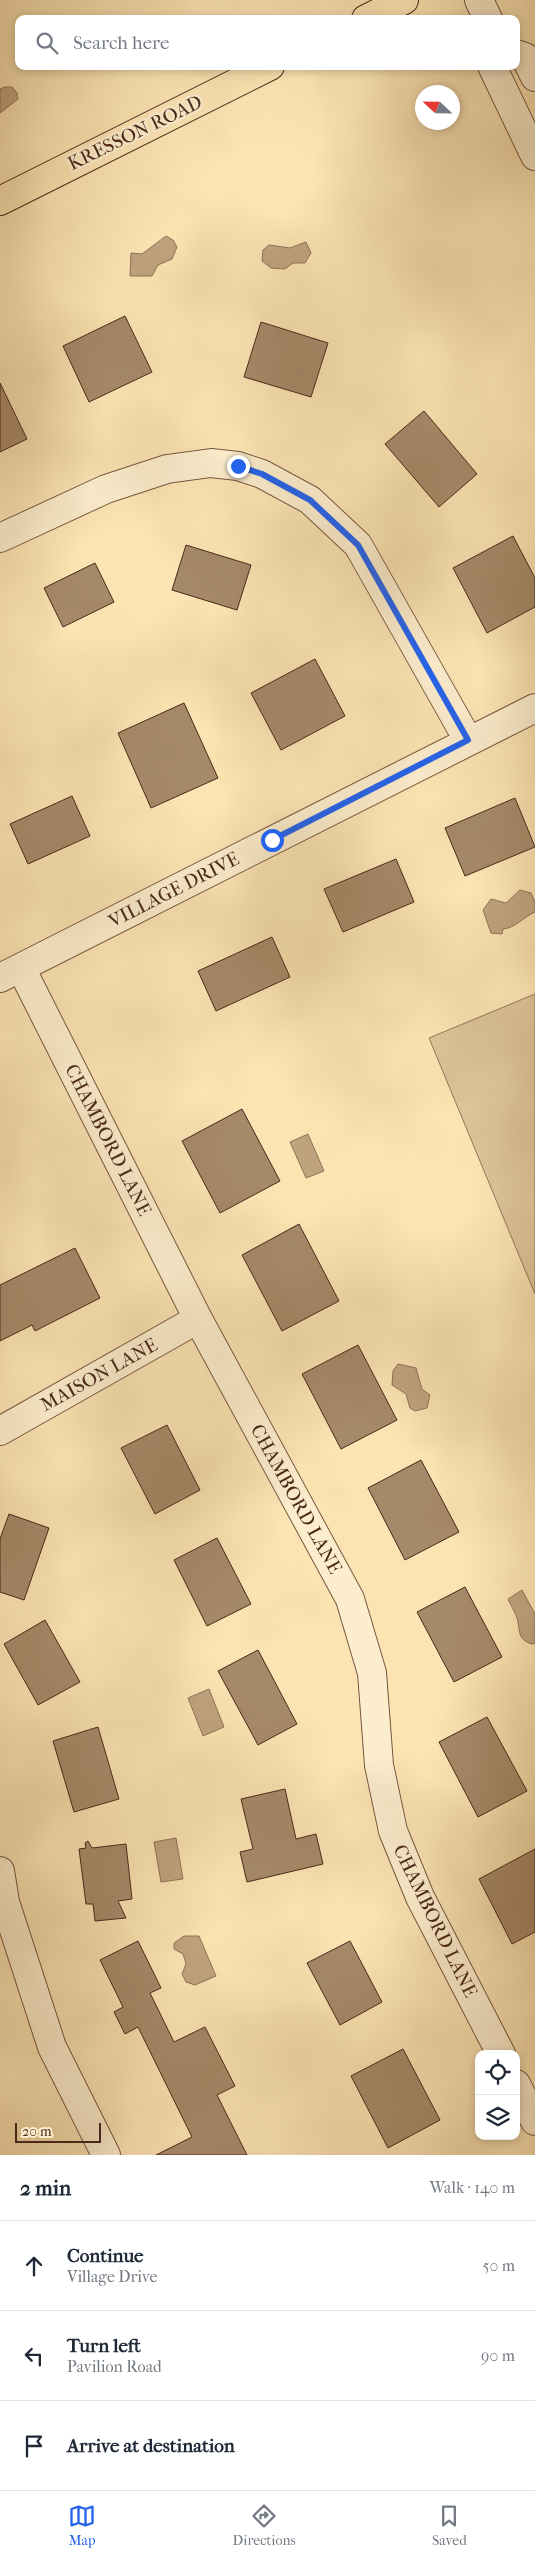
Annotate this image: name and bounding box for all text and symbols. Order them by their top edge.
search box [15,15,520,70]
icon: search [33,29,61,57]
text: Search here [73,32,169,54]
north arrow [415,85,460,130]
street label: KRESSON ROAD [64,91,206,175]
route end [227,455,250,478]
route start [261,829,284,852]
street label: VILLAGE DRIVE [104,847,243,933]
street label: CHAMBORD LANE [60,1061,156,1220]
street label: MAISON LANE [37,1334,162,1416]
street label: CHAMBORD LANE [246,1421,346,1578]
street label: CHAMBORD LANE [388,1841,482,2001]
map controls [475,2050,520,2140]
button: locate [475,2050,520,2095]
button: layers [475,2095,520,2140]
scale bar [15,2120,101,2143]
text: 20 m [22,2123,52,2140]
text: 2 min [20,2176,71,2200]
text: Walk · 140 m [430,2178,515,2197]
text: Continue [67,2245,143,2267]
icon: ahead [20,2252,48,2280]
text: 50 m [483,2256,515,2275]
text: Village Drive [67,2267,157,2286]
text: Turn left [67,2335,141,2357]
icon: left [20,2342,48,2370]
text: 90 m [481,2346,515,2365]
text: Pavilion Road [67,2357,162,2376]
icon: arrive [20,2432,48,2460]
text: Arrive at destination [67,2435,235,2457]
tab: Map [68,2502,96,2549]
tab: Directions [233,2502,296,2549]
tab: Saved [432,2502,467,2549]

